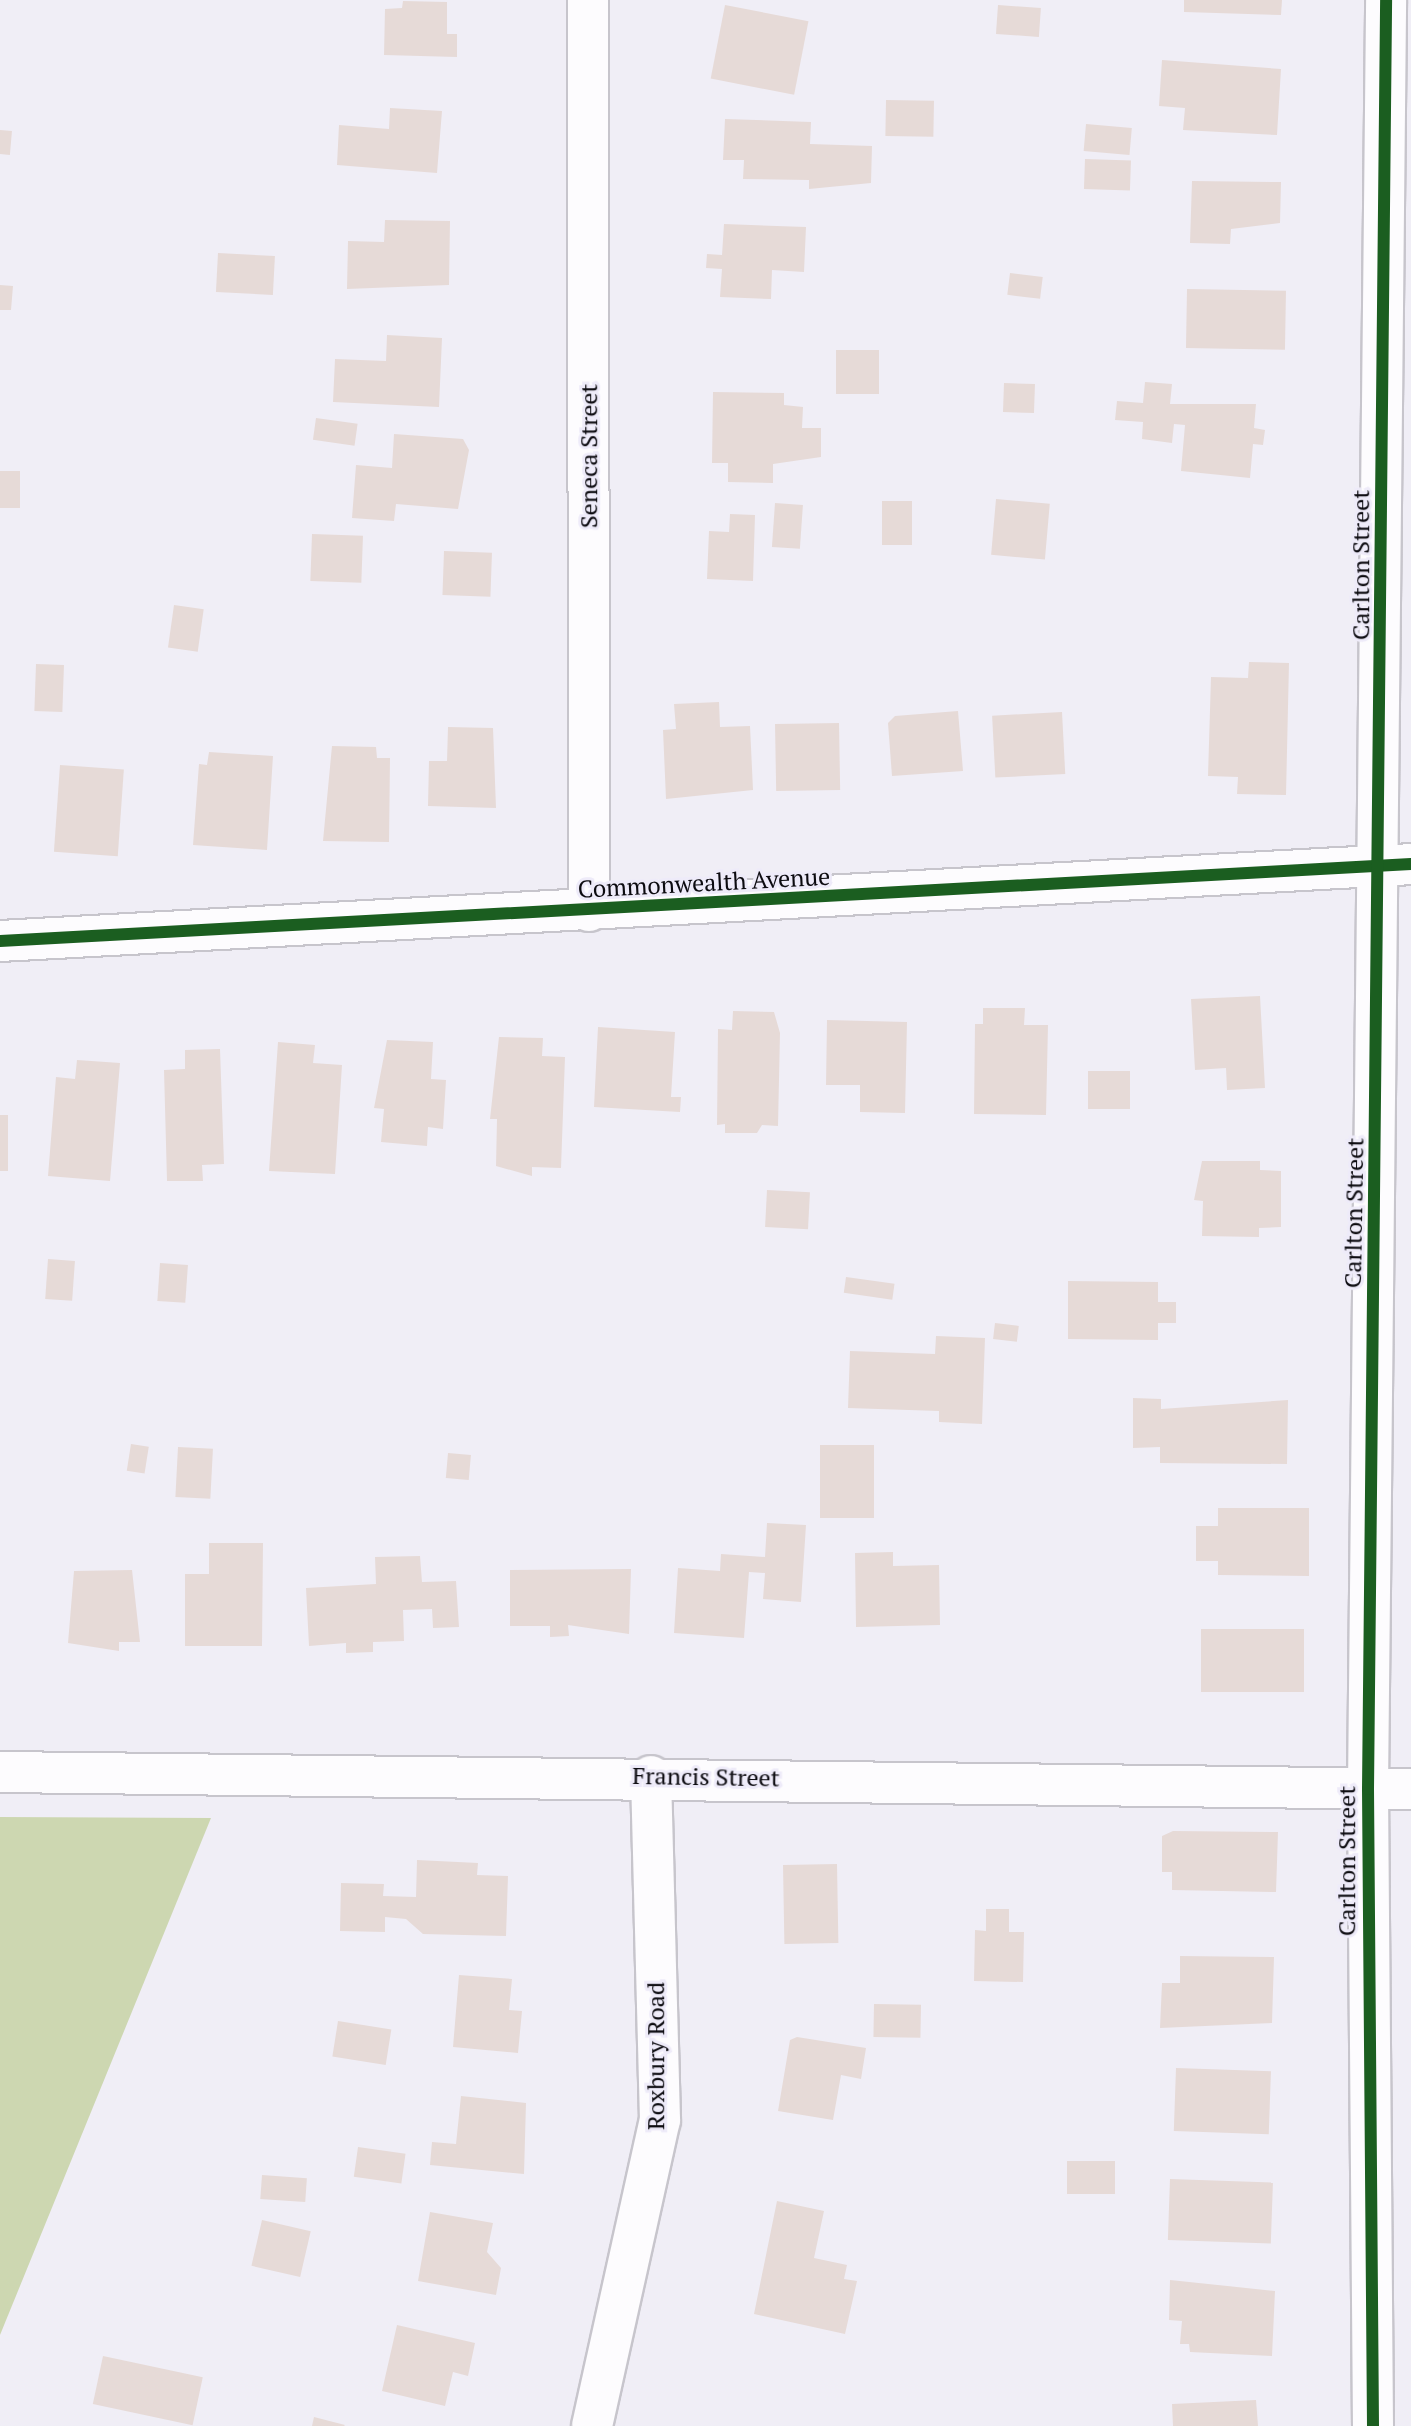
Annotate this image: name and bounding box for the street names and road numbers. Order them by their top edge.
street label: Seneca Street [575,384,603,528]
street label: Carlton Street [1347,490,1375,640]
street label: Commonwealth Avenue [577,862,831,904]
street label: Carlton Street [1338,1138,1370,1288]
street label: Francis Street [632,1761,780,1793]
street label: Carlton Street [1333,1786,1361,1936]
street label: Roxbury Road [642,1982,670,2130]

